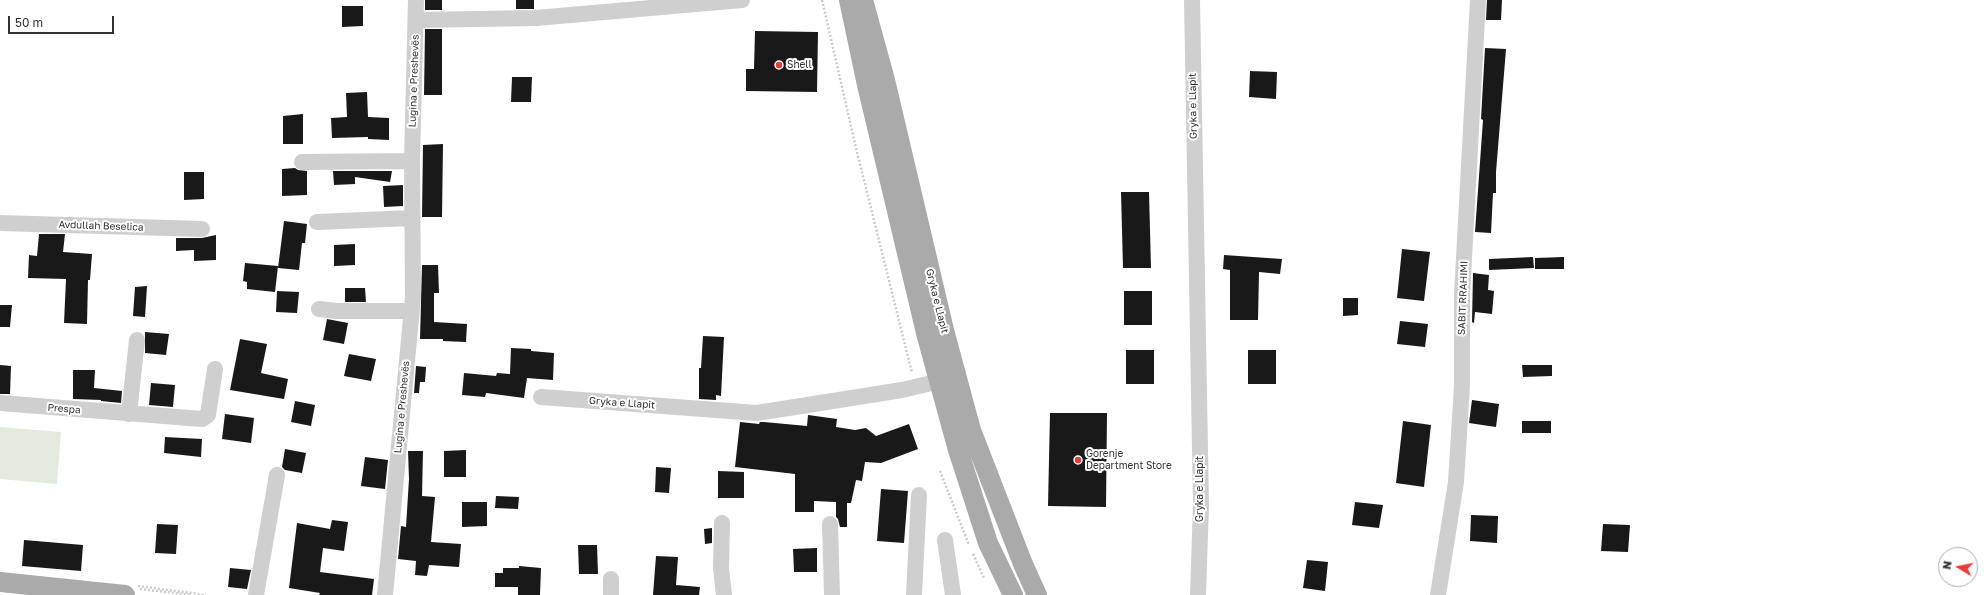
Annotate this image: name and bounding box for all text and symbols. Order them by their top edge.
scale bar [10,8,116,34]
text: 50 m [15,15,43,30]
street label: Lugina e Preshevës [406,34,422,128]
place label: Shell [787,59,812,71]
marker: Shell [774,60,784,70]
street label: Gryka e Llapit [1186,73,1200,139]
street label: Avdullah Beselica [58,219,144,233]
street label: SABIT RRAHIMI [1456,261,1470,335]
street label: Gryka e Llapit [923,267,951,335]
street label: Lugina e Preshevës [392,360,412,454]
street label: Gryka e Llapit [589,395,655,411]
street label: Prespa [47,402,81,416]
place label: Gorenje Department Store [1086,448,1172,472]
marker: Gorenje Department Store [1073,455,1083,465]
street label: Gryka e Llapit [1194,456,1206,522]
north arrow [1938,547,1978,587]
text: N [1940,560,1954,570]

